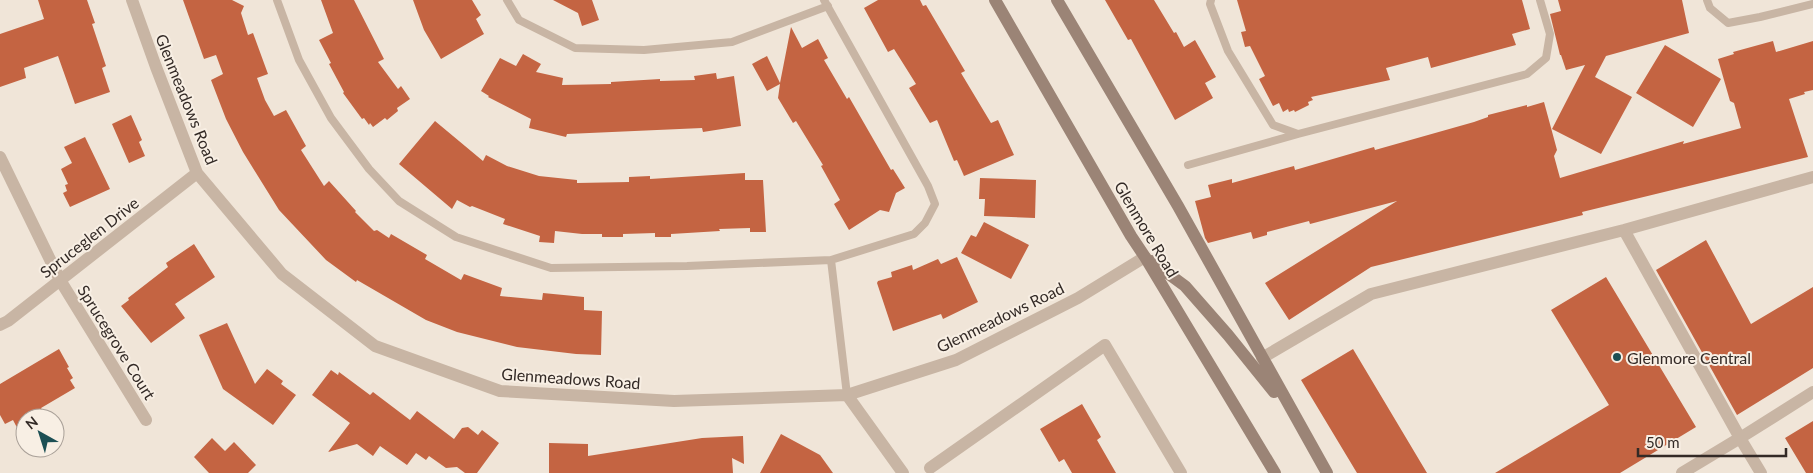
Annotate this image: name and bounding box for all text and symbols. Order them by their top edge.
street label: Glenmeadows Road [152,31,222,167]
street label: Glenmore Road [1111,178,1183,280]
street label: Spruceglen Drive [36,193,142,281]
street label: Glenmeadows Road [933,278,1067,356]
street label: Sprucegrove Court [74,281,160,403]
place label: Glenmore Central [1627,348,1751,367]
marker: Glenmore Central [1611,351,1623,363]
street label: Glenmeadows Road [501,364,641,392]
north arrow [15,408,65,458]
text: N [22,413,41,433]
scale bar [1638,426,1786,458]
text: 50 m [1646,433,1680,451]

